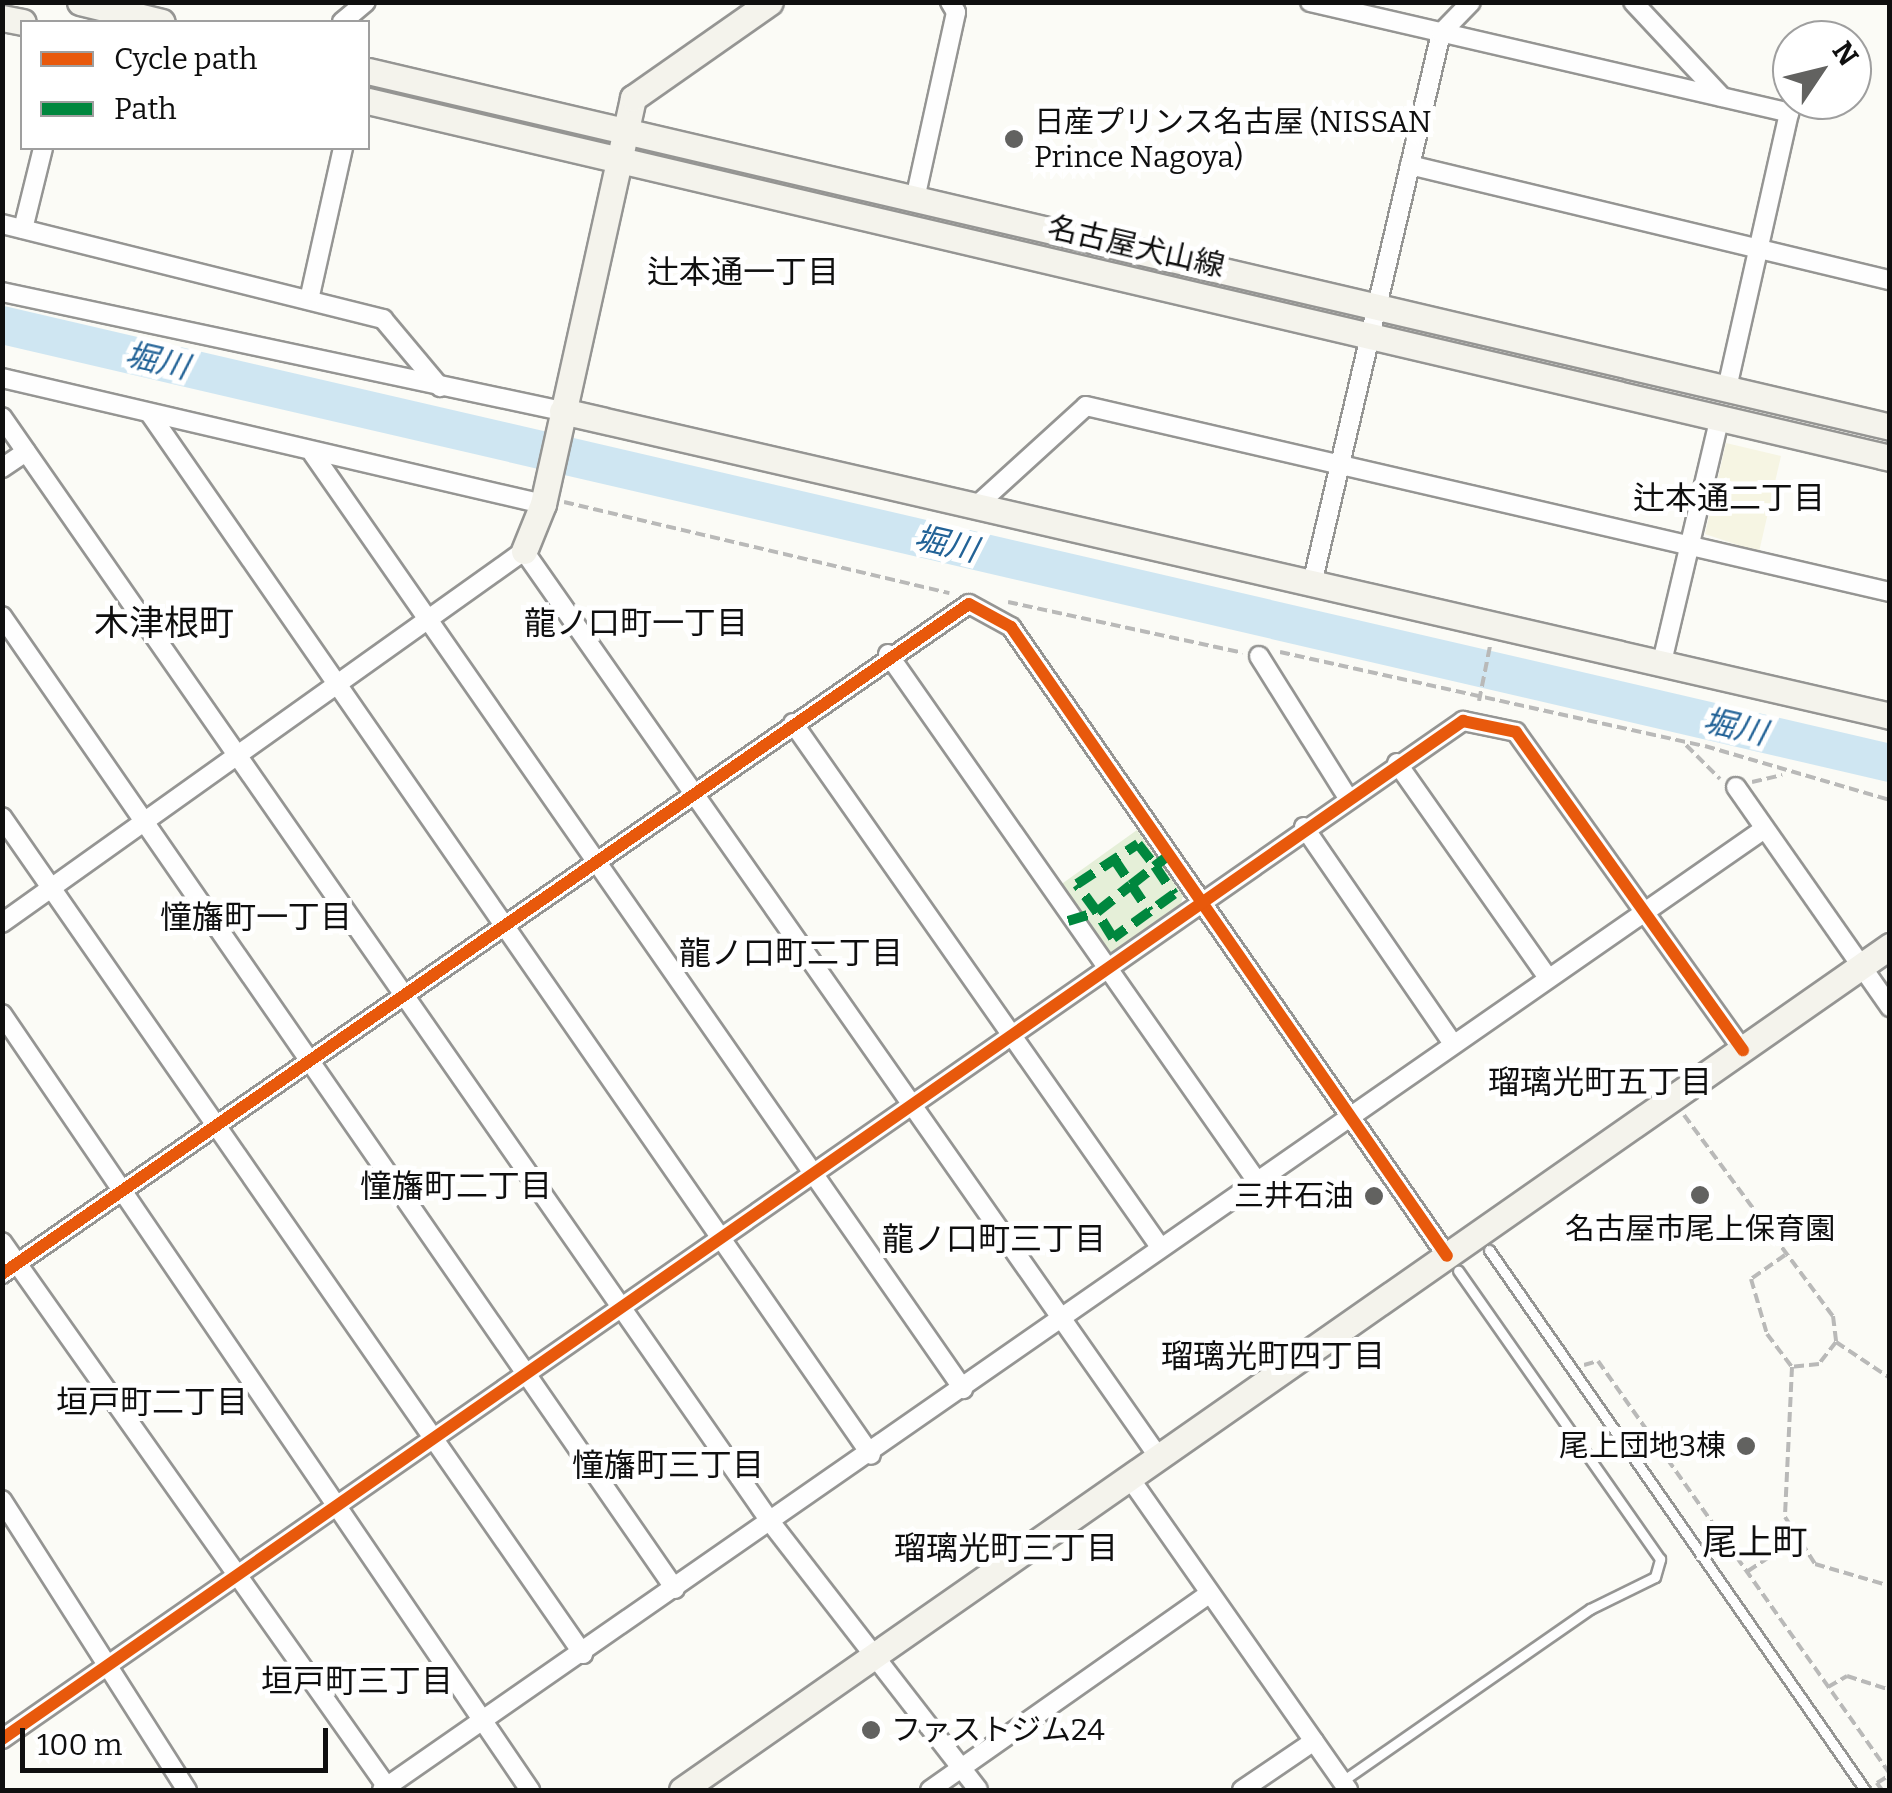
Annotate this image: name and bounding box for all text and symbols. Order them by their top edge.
legend [20,20,370,150]
north arrow [1772,20,1872,120]
text: N [1826,35,1865,72]
text: Cycle path [114,41,257,77]
text: Path [114,91,177,127]
place label: 日産プリンス名古屋 (NISSAN Prince Nagoya) [1034,104,1432,174]
marker: 日産プリンス名古屋 (NISSAN Prince Nagoya) [1003,128,1025,150]
street label: 名古屋犬山線 [1044,209,1228,285]
district label: 辻本通一丁目 [647,253,839,291]
water label: 堀川 [122,335,192,387]
district label: 辻本通二丁目 [1633,479,1825,517]
water label: 堀川 [911,518,981,570]
district label: 木津根町 [94,602,234,644]
district label: 龍ノ口町一丁目 [524,604,748,642]
water label: 堀川 [1700,701,1770,753]
district label: 憧旛町一丁目 [160,898,352,936]
district label: 龍ノ口町二丁目 [679,934,903,972]
district label: 瑠璃光町五丁目 [1488,1063,1712,1101]
district label: 憧旛町二丁目 [360,1167,552,1205]
place label: 三井石油 [1234,1178,1354,1214]
marker: 名古屋市尾上保育園 [1689,1184,1711,1206]
marker: 三井石油 [1363,1185,1385,1207]
place label: 名古屋市尾上保育園 [1565,1211,1835,1247]
district label: 龍ノ口町三丁目 [882,1220,1106,1258]
district label: 瑠璃光町四丁目 [1161,1337,1385,1375]
district label: 垣戸町二丁目 [56,1383,248,1421]
place label: 尾上団地3棟 [1559,1428,1726,1464]
marker: 尾上団地3棟 [1735,1435,1757,1457]
district label: 憧旛町三丁目 [572,1446,764,1484]
district label: 尾上町 [1703,1521,1807,1563]
district label: 瑠璃光町三丁目 [894,1529,1118,1567]
district label: 垣戸町三丁目 [261,1662,453,1700]
scale bar [25,1708,332,1770]
place label: ファストジム24 [891,1712,1105,1748]
marker: ファストジム24 [860,1719,882,1741]
text: 100 m [37,1727,122,1763]

